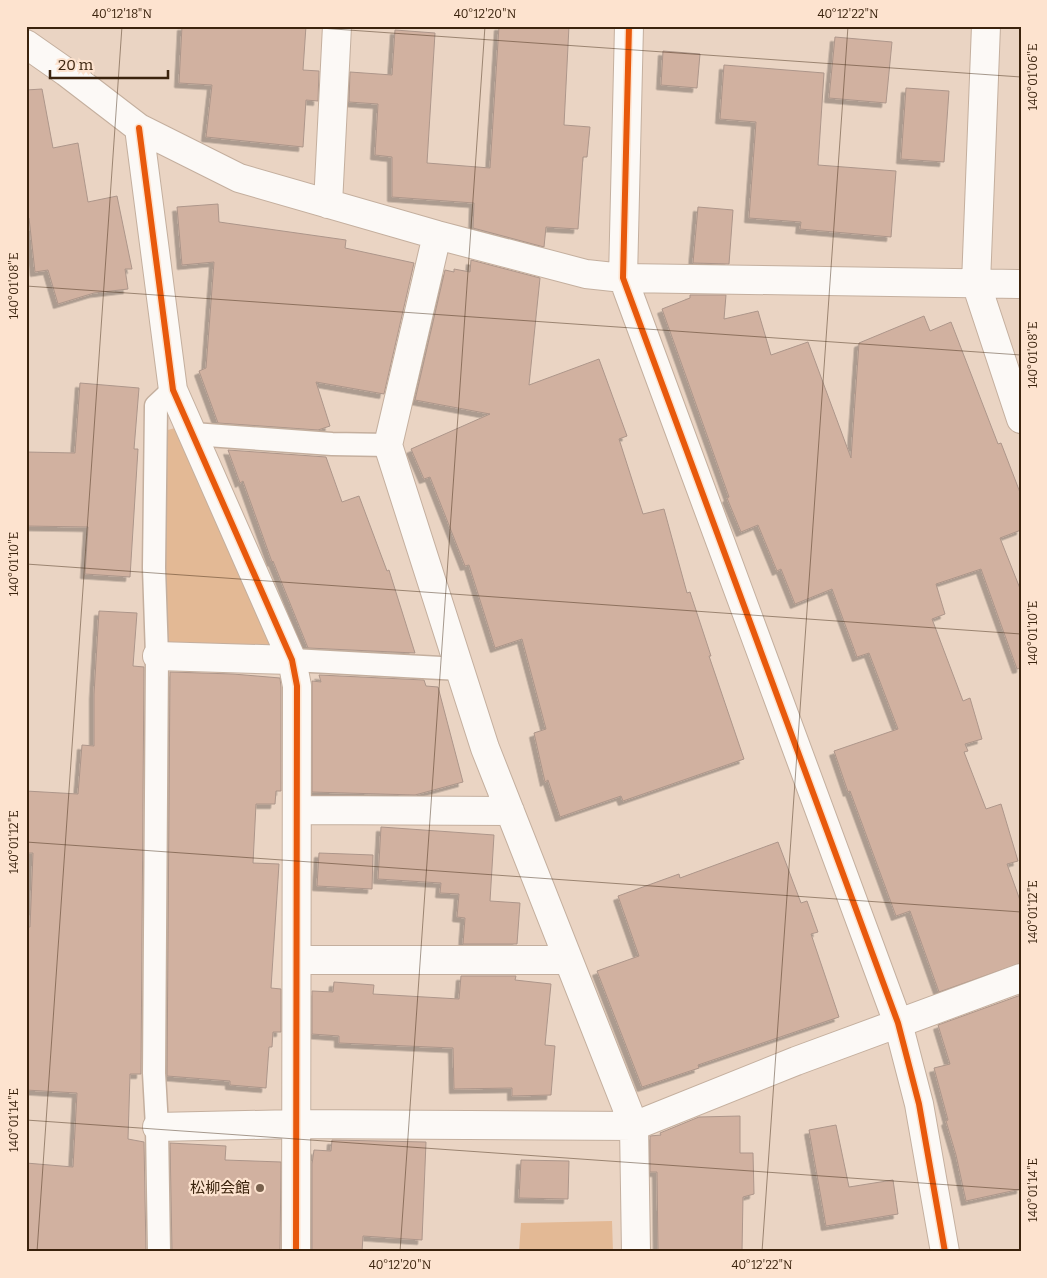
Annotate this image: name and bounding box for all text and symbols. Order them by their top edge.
text: 40°12'18"N [92,7,152,21]
text: 40°12'20"N [454,7,517,21]
text: 40°12'22"N [817,7,879,21]
text: 140°01'06"E [1026,44,1040,110]
scale bar [50,48,168,80]
text: 20 m [58,56,94,74]
text: 140°01'08"E [7,253,21,319]
text: 140°01'08"E [1026,322,1040,388]
text: 140°01'10"E [7,532,21,596]
text: 140°01'10"E [1026,601,1040,665]
text: 140°01'12"E [7,810,21,874]
text: 140°01'12"E [1026,880,1040,944]
text: 140°01'14"E [7,1088,21,1152]
text: 140°01'14"E [1026,1158,1040,1222]
place label: 松柳会館 [190,1179,250,1197]
marker: 松柳会館 [254,1182,266,1194]
text: 40°12'20"N [369,1258,432,1272]
text: 40°12'22"N [731,1258,793,1272]

